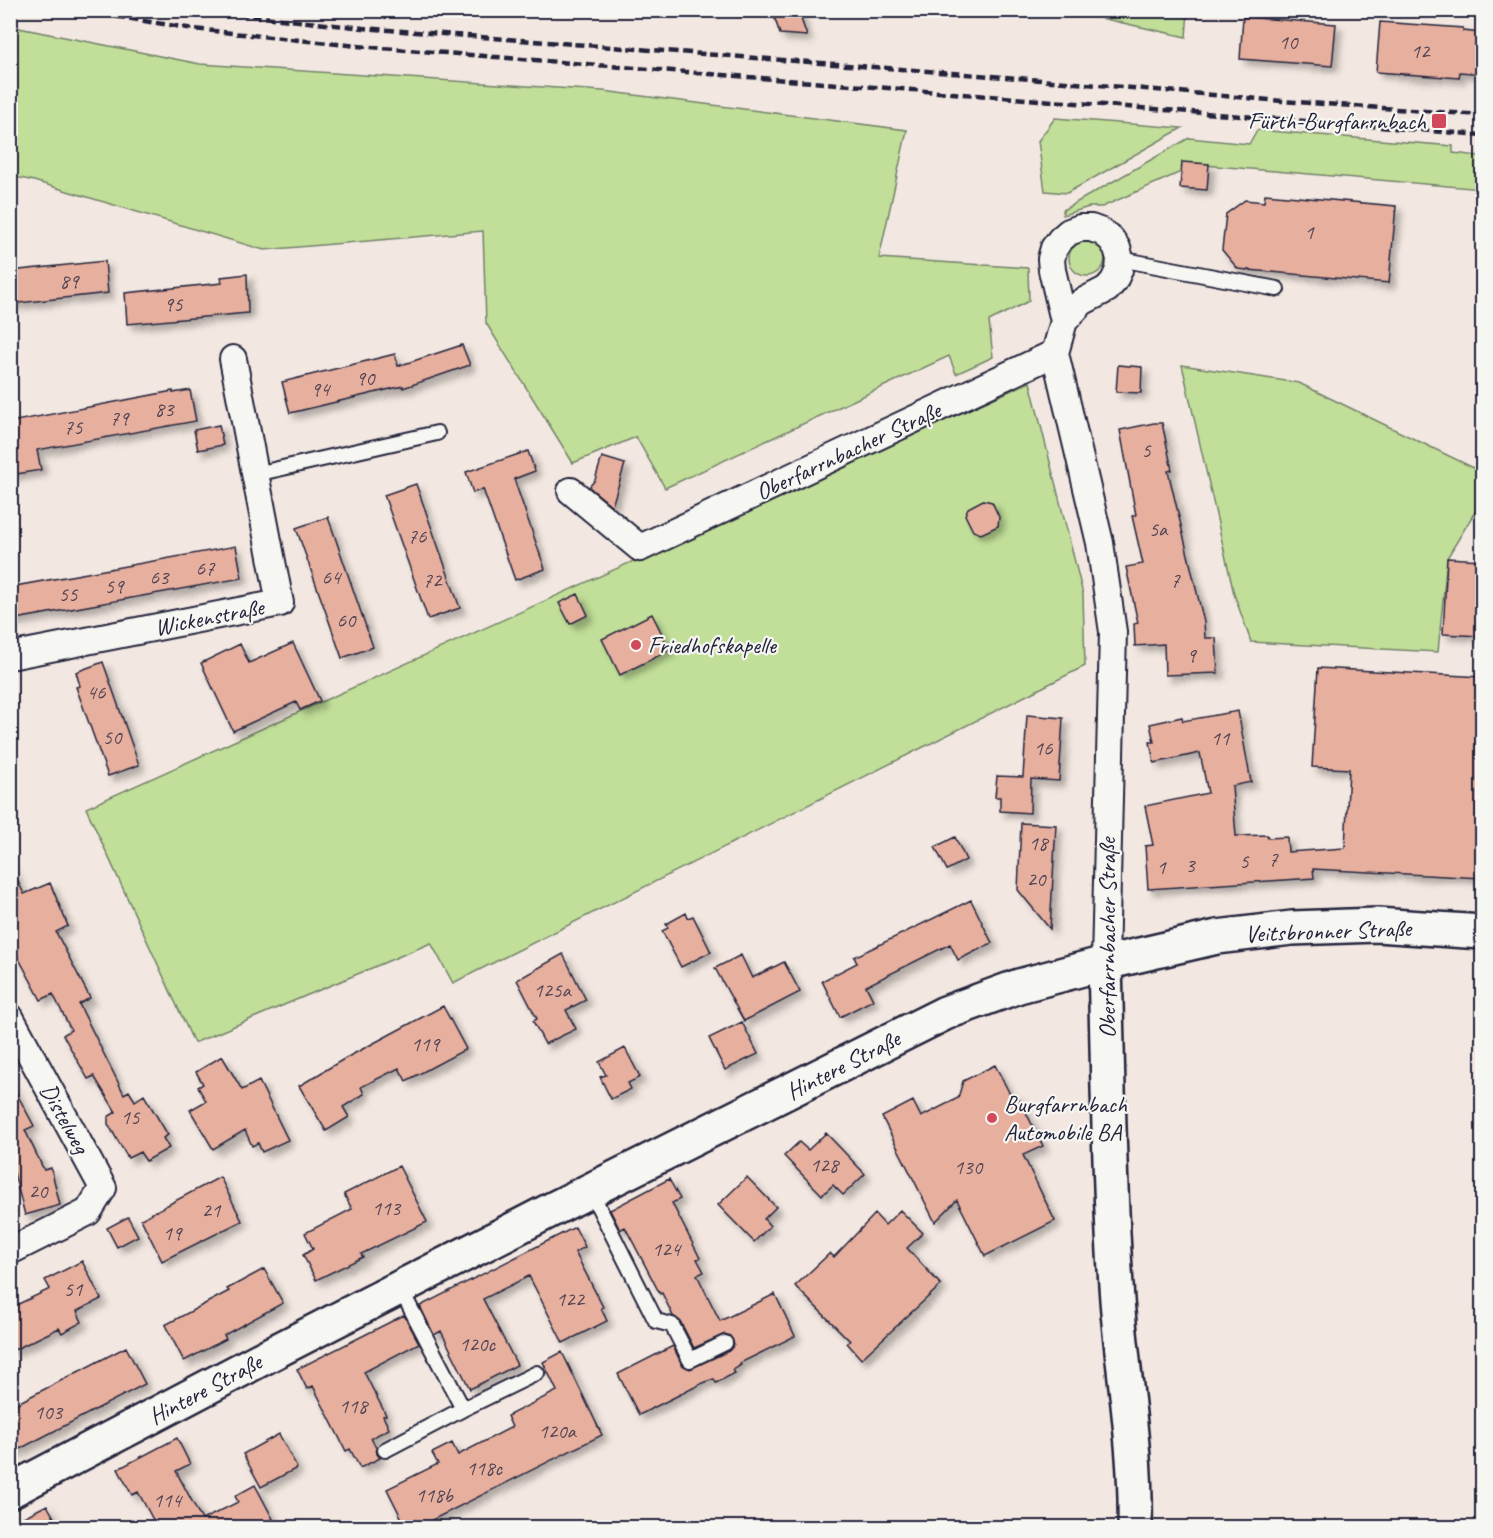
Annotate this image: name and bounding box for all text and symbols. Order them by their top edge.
house number: 10 [1279,29,1299,55]
house number: 12 [1411,38,1431,64]
place label: Fürth-Burgfarrnbach [1248,106,1427,136]
marker: Fürth-Burgfarrnbach [1430,112,1448,130]
house number: 1 [1304,219,1315,245]
house number: 89 [60,268,80,294]
house number: 95 [164,291,184,317]
house number: 90 [356,365,376,391]
house number: 94 [311,376,332,402]
street label: Oberfarrnbacher Straße [751,394,947,507]
house number: 83 [155,396,175,422]
house number: 79 [110,405,130,431]
house number: 75 [64,414,84,440]
house number: 5 [1141,437,1152,463]
house number: 5a [1149,516,1169,542]
house number: 76 [408,523,427,549]
house number: 67 [196,555,216,581]
house number: 63 [150,564,170,590]
house number: 64 [322,564,343,590]
house number: 72 [423,567,443,593]
house number: 7 [1170,567,1181,593]
house number: 59 [105,573,125,599]
house number: 55 [59,581,79,607]
street label: Wickenstraße [152,591,268,642]
house number: 60 [337,607,357,633]
place label: Friedhofskapelle [648,630,778,660]
marker: Friedhofskapelle [629,638,643,652]
house number: 9 [1186,642,1197,668]
house number: 46 [87,679,106,705]
house number: 50 [103,724,123,750]
house number: 11 [1211,725,1231,751]
house number: 16 [1034,735,1053,761]
house number: 18 [1029,830,1050,856]
street label: Oberfarrnbacher Straße [1092,836,1122,1038]
house number: 7 [1268,846,1279,872]
house number: 5 [1239,848,1250,874]
house number: 3 [1185,852,1196,878]
house number: 1 [1156,854,1167,880]
house number: 20 [1027,866,1047,892]
street label: Veitsbronner Straße [1244,913,1414,949]
house number: 125a [533,977,573,1003]
street label: Hintere Straße [781,1023,907,1106]
house number: 119 [411,1031,441,1057]
street label: Distelweg [34,1078,98,1160]
place label: Burgfarrnbach Automobile BA [1004,1089,1128,1147]
house number: 15 [121,1104,141,1130]
marker: Burgfarrnbach Automobile BA [985,1111,999,1125]
house number: 128 [810,1152,841,1178]
house number: 130 [954,1154,984,1180]
house number: 20 [29,1178,49,1204]
house number: 113 [372,1195,402,1221]
house number: 21 [202,1197,222,1223]
house number: 19 [163,1220,183,1246]
house number: 124 [652,1236,683,1262]
house number: 51 [64,1276,84,1302]
house number: 122 [556,1286,586,1312]
house number: 120c [459,1331,496,1357]
street label: Hintere Straße [143,1346,269,1431]
house number: 118 [339,1393,370,1419]
house number: 103 [34,1399,64,1425]
house number: 120a [538,1418,578,1444]
house number: 118c [466,1455,503,1481]
house number: 118b [415,1482,455,1508]
house number: 114 [153,1487,184,1513]

